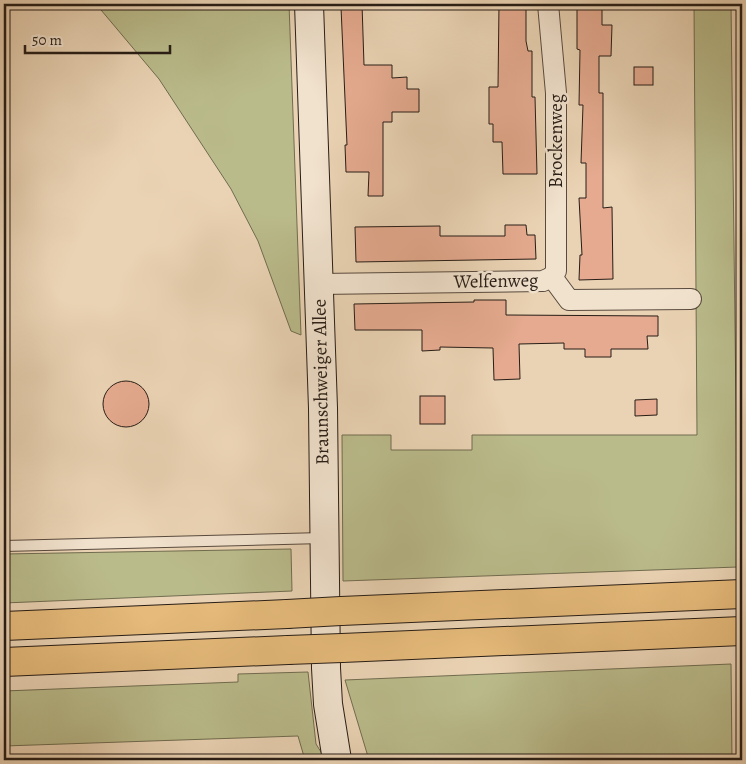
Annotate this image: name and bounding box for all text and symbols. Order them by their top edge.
scale bar [25,22,170,54]
text: 50 m [32,30,62,50]
street label: Brockenweg [543,93,569,188]
street label: Welfenweg [452,267,539,295]
street label: Braunschweiger Allee [307,299,335,465]

